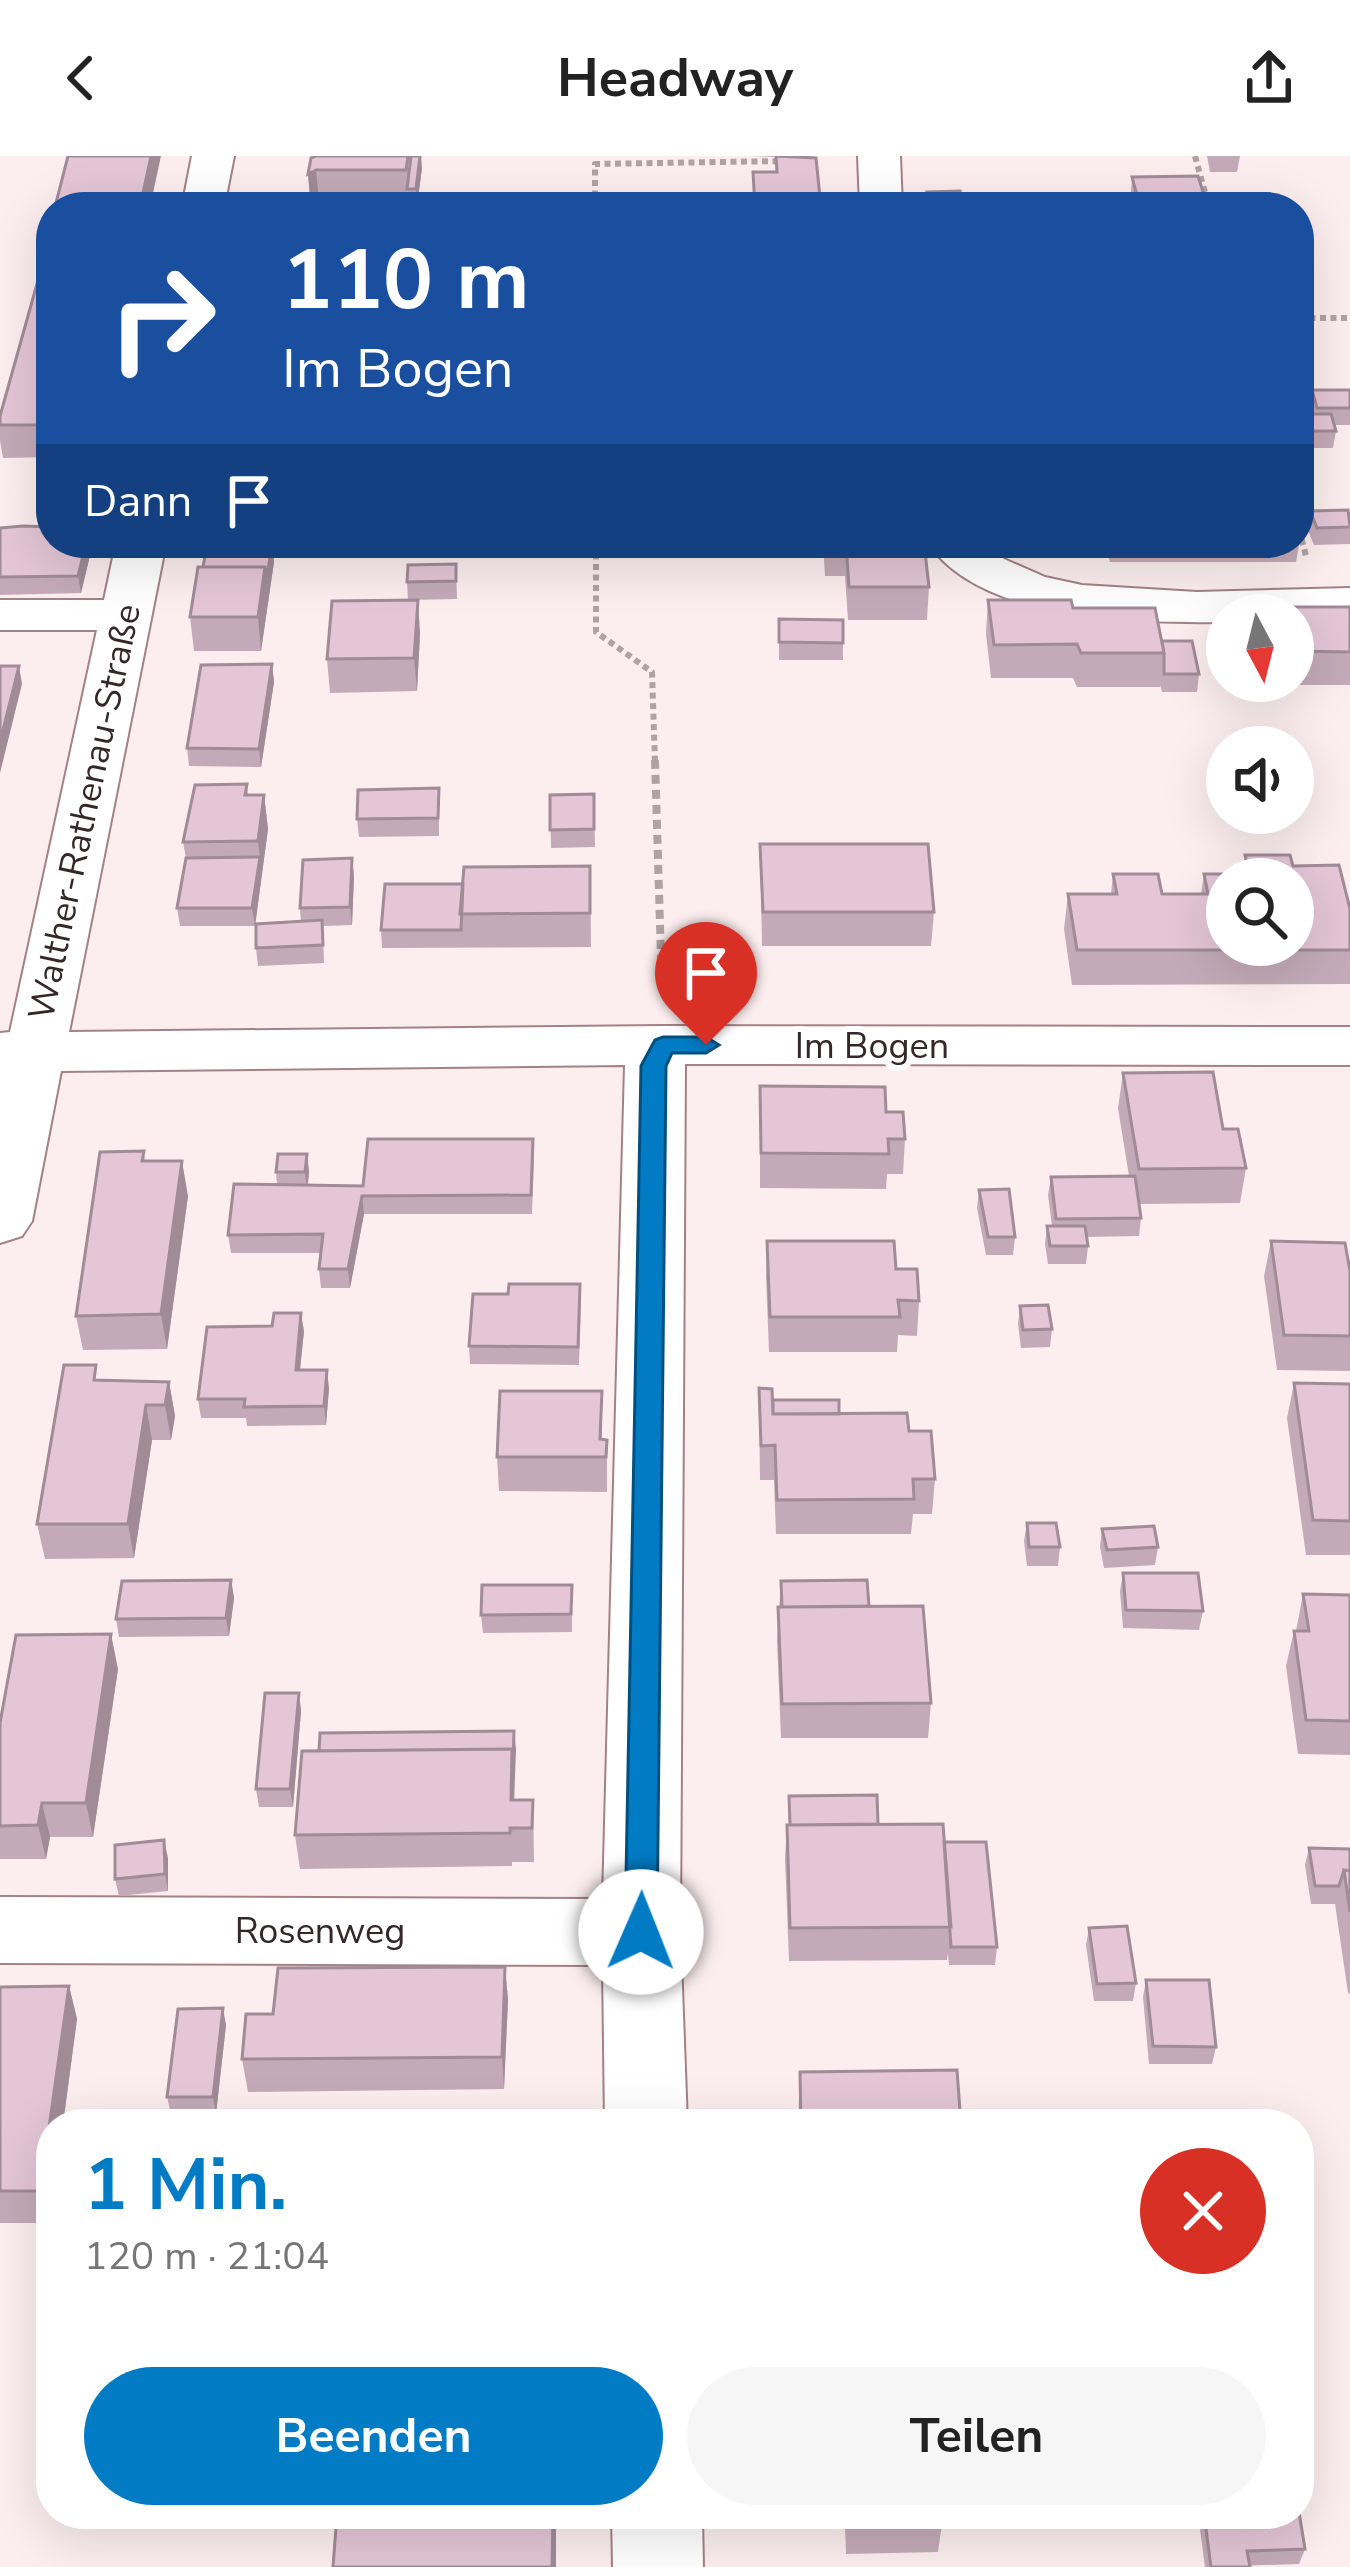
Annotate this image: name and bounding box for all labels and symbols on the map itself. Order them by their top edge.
north arrow [1206,594,1314,702]
street label: Walther-Rathenau-Straße [17,600,153,1024]
pin [655,922,757,1045]
street label: Im Bogen [795,1022,949,1071]
position arrow [578,1869,704,1995]
street label: Rosenweg [235,1907,405,1956]

